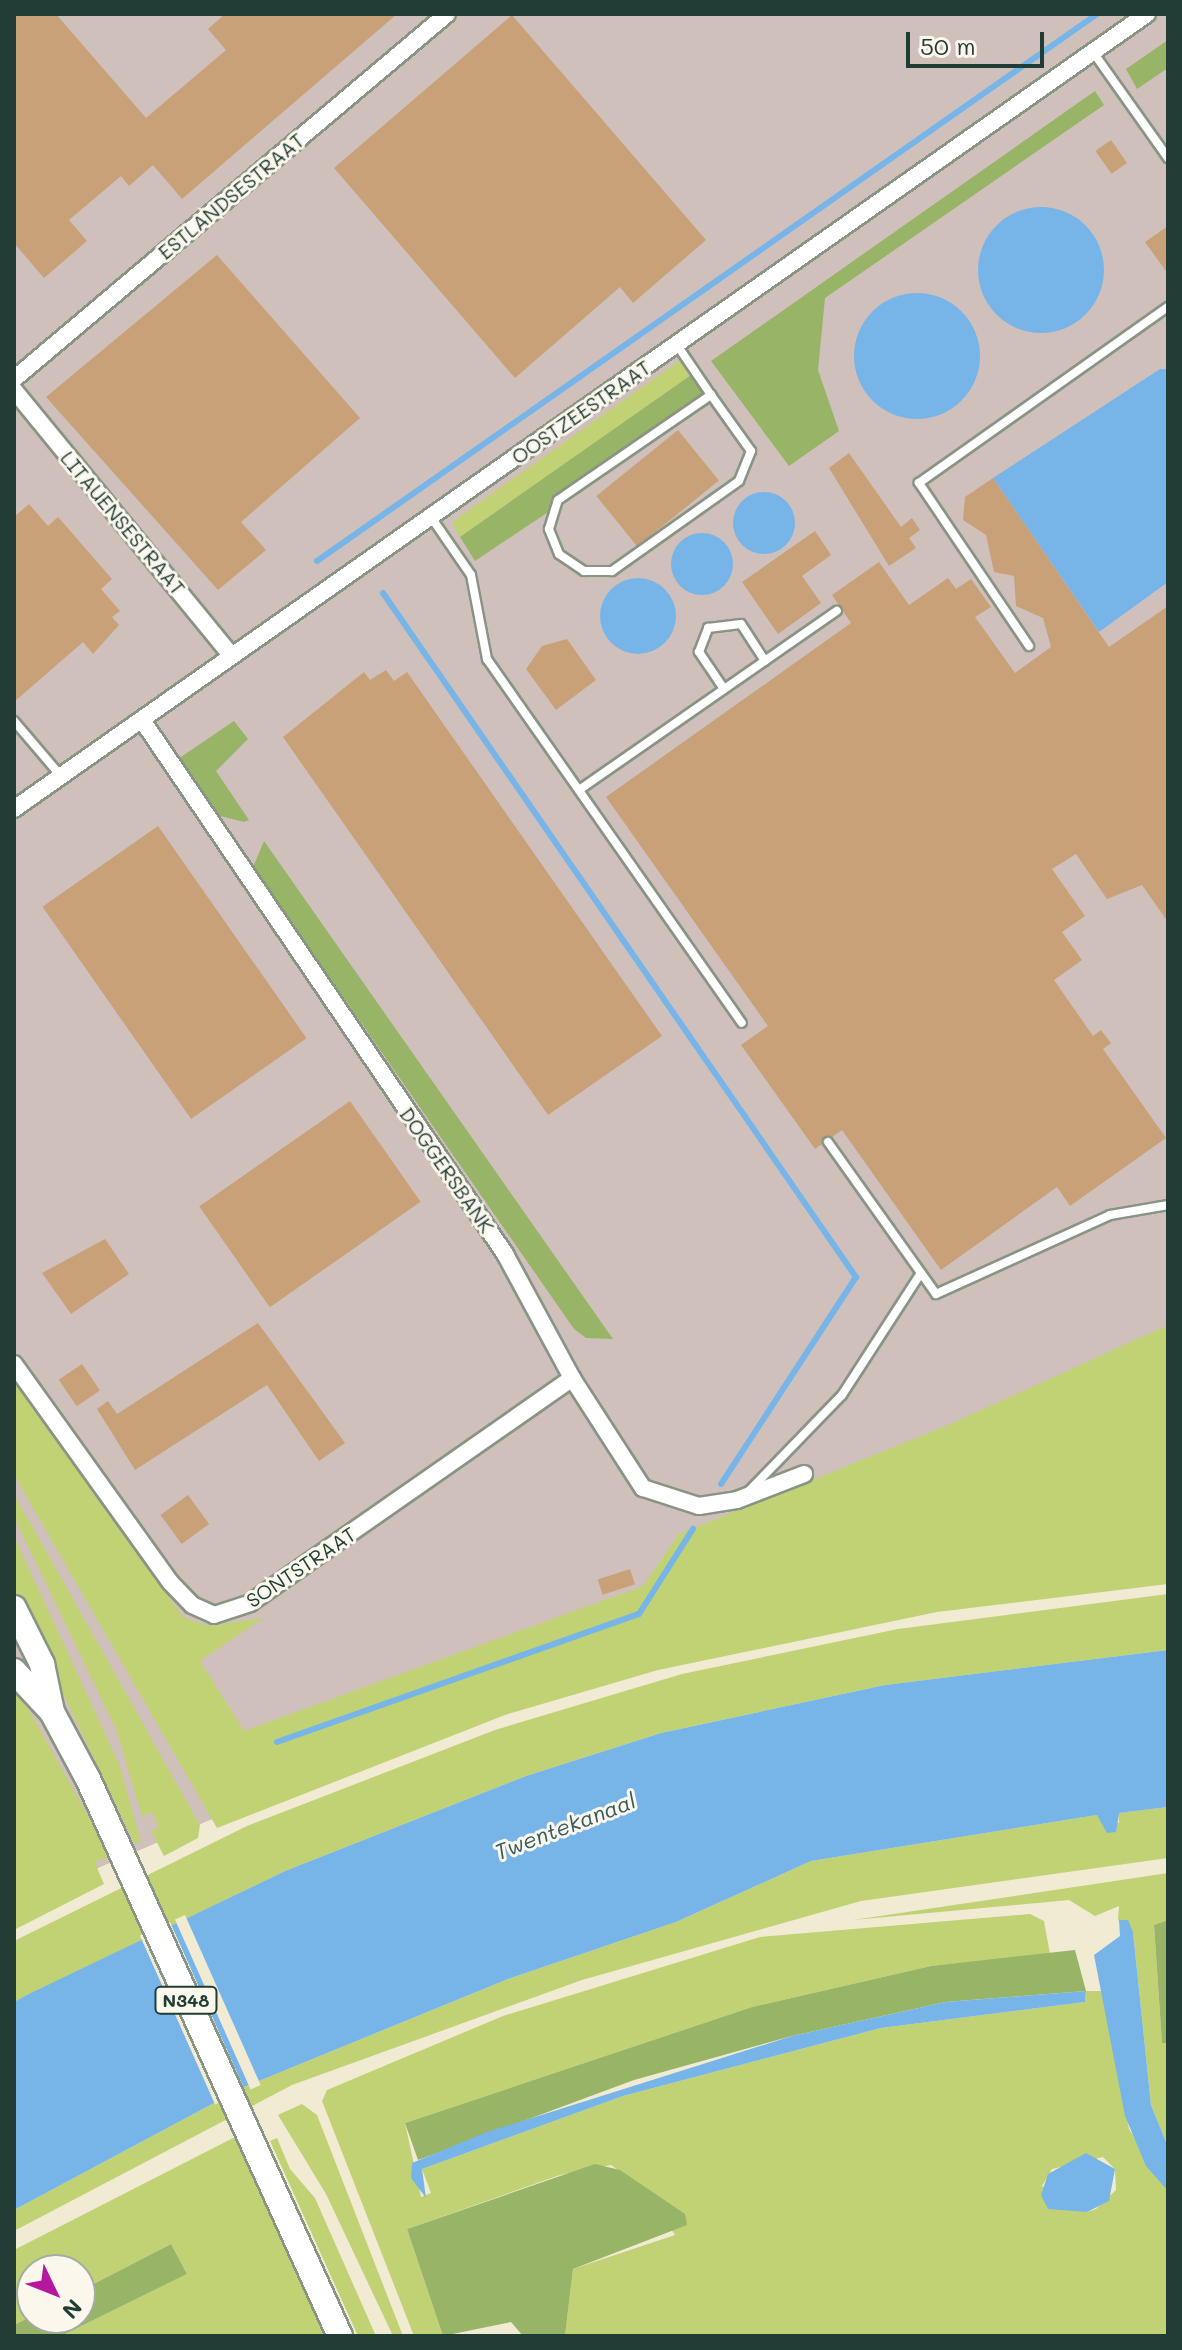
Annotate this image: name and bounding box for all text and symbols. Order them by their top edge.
scale bar [910,16,1048,66]
text: 50 m [920,30,976,61]
street label: ESTLANDSESTRAAT [153,128,309,264]
street label: OOSTZEESTRAAT [507,355,655,469]
street label: LITAUENSESTRAAT [56,446,190,600]
street label: DOGGERSBANK [395,1103,499,1237]
street label: SONTSTRAAT [242,1522,360,1612]
water label: Twentekanaal [491,1787,639,1865]
road number: N348 [154,1986,218,2014]
north arrow [16,2254,96,2334]
text: N [56,2293,89,2325]

